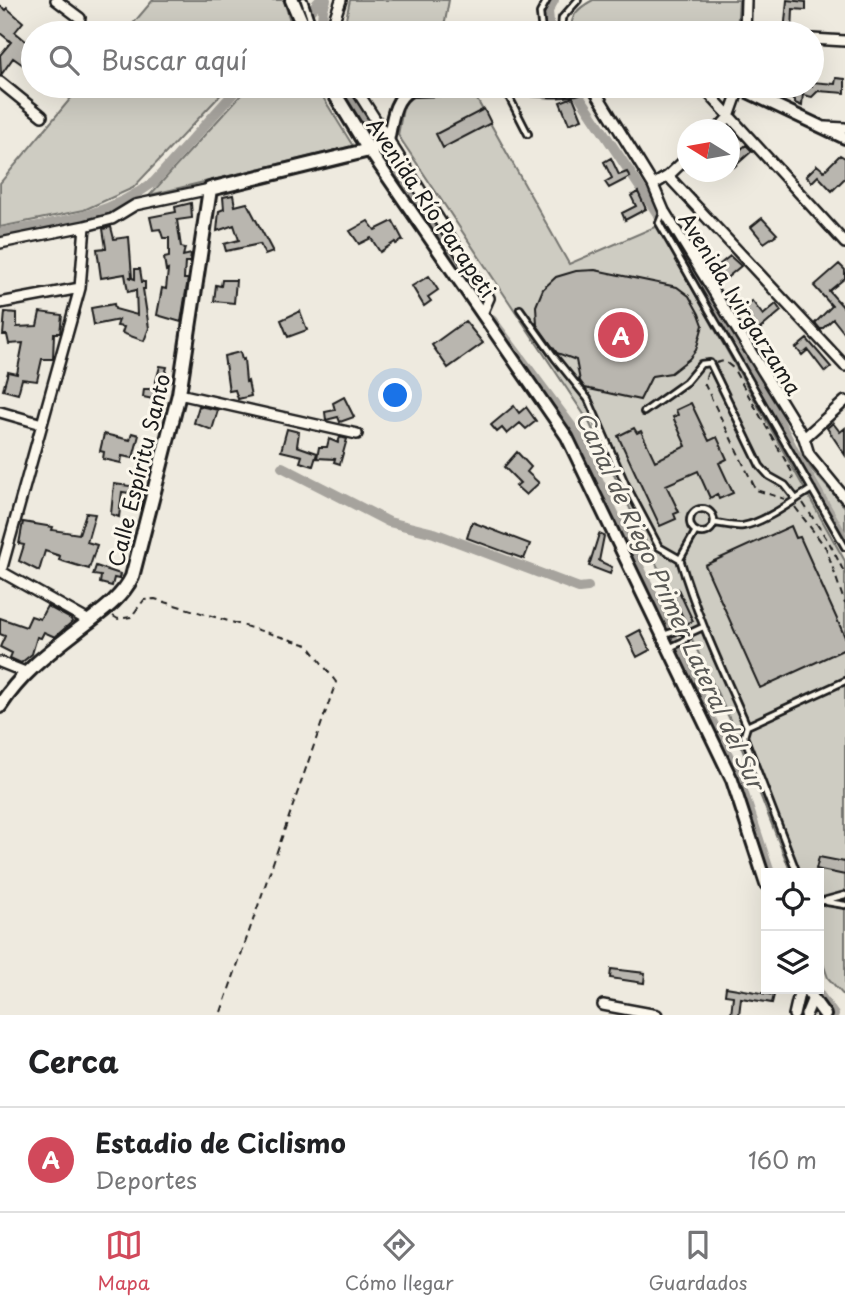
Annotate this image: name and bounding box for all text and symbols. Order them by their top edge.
search box [21,21,824,98]
text: Buscar aquí [101,40,247,79]
icon: search [45,41,83,79]
street label: Avenida Río Parapeti [360,110,504,304]
north arrow [677,119,740,182]
street label: Avenida Ivirgarzama [672,205,810,401]
pin: A [598,309,644,361]
street label: Calle Espíritu Santo [99,370,177,570]
your location [378,378,412,412]
water label: Canal de Riego Primer Lateral del Sur [568,405,776,798]
map controls [761,868,824,994]
button: locate [761,868,824,931]
button: layers [761,931,824,994]
text: Cerca [28,1038,119,1083]
text: Estadio de Ciclismo [95,1123,346,1162]
text: A [42,1142,60,1177]
text: 160 m [748,1142,817,1177]
text: Deportes [95,1162,197,1197]
tab: Mapa [98,1226,150,1296]
tab: Cómo llegar [345,1226,454,1296]
tab: Guardados [649,1226,747,1296]

